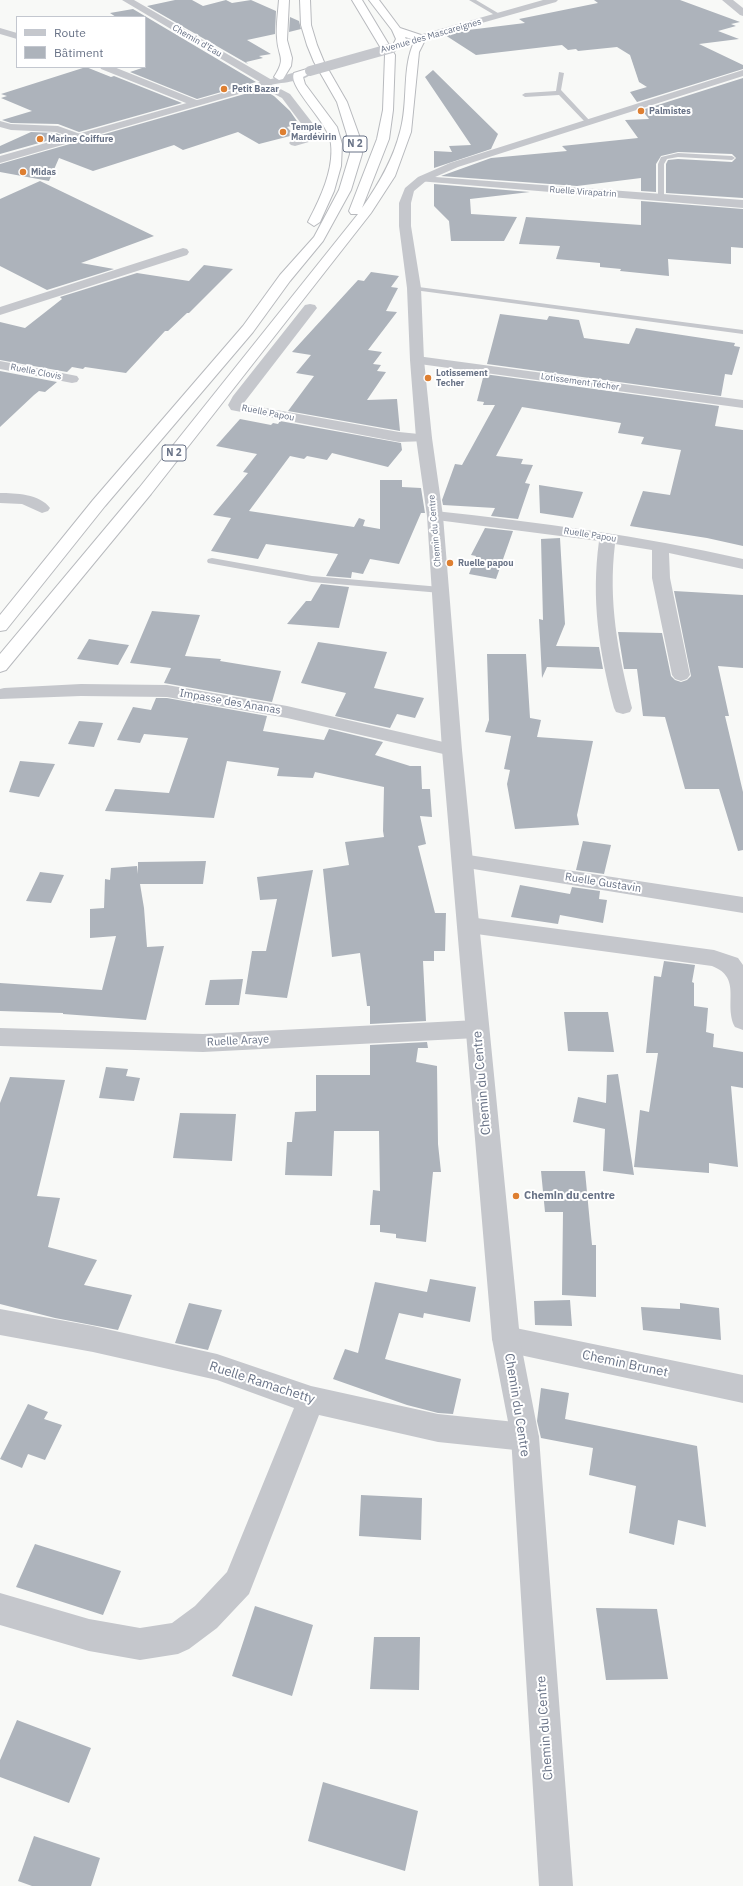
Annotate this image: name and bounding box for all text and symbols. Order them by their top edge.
legend [16,16,146,68]
street label: Avenue des Mascareignes [379,16,483,56]
street label: Chemin d'Eau [170,22,224,60]
text: Route [54,25,86,40]
text: Bâtiment [54,45,104,60]
marker: Petit Bazar [219,84,229,94]
place label: Petit Bazar [232,84,279,94]
marker: Palmistes [636,106,646,116]
place label: Palmistes [649,106,691,116]
place label: Temple Mardévirin [291,122,337,143]
marker: Temple Mardévirin [278,127,288,137]
marker: Marine Coiffure [35,134,45,144]
place label: Marine Coiffure [48,134,113,144]
road number: N 2 [343,136,367,152]
marker: Midas [18,167,28,177]
place label: Midas [31,167,56,177]
street label: Ruelle Virapatrin [549,184,617,200]
street label: Ruelle Clovis [10,362,62,382]
place label: Lotissement Techer [436,368,488,389]
street label: Lotissement Técher [540,371,620,393]
marker: Lotissement Techer [423,373,433,383]
street label: Ruelle Papou [241,403,295,423]
road number: N 2 [162,445,186,461]
street label: Chemin du Centre [426,494,444,568]
street label: Ruelle Papou [563,525,617,545]
marker: Ruelle papou [445,558,455,568]
place label: Ruelle papou [458,558,514,568]
street label: Impasse des Ananas [178,687,282,717]
street label: Ruelle Gustavin [564,870,642,896]
street label: Chemin du Centre [470,1030,494,1136]
street label: Ruelle Araye [207,1033,269,1049]
place label: Chemin du centre [524,1189,615,1203]
marker: Chemin du centre [511,1191,521,1201]
street label: Chemin Brunet [581,1347,669,1381]
street label: Chemin du Centre [501,1352,533,1458]
street label: Ruelle Ramachetty [207,1359,317,1407]
street label: Chemin du Centre [534,1675,556,1781]

